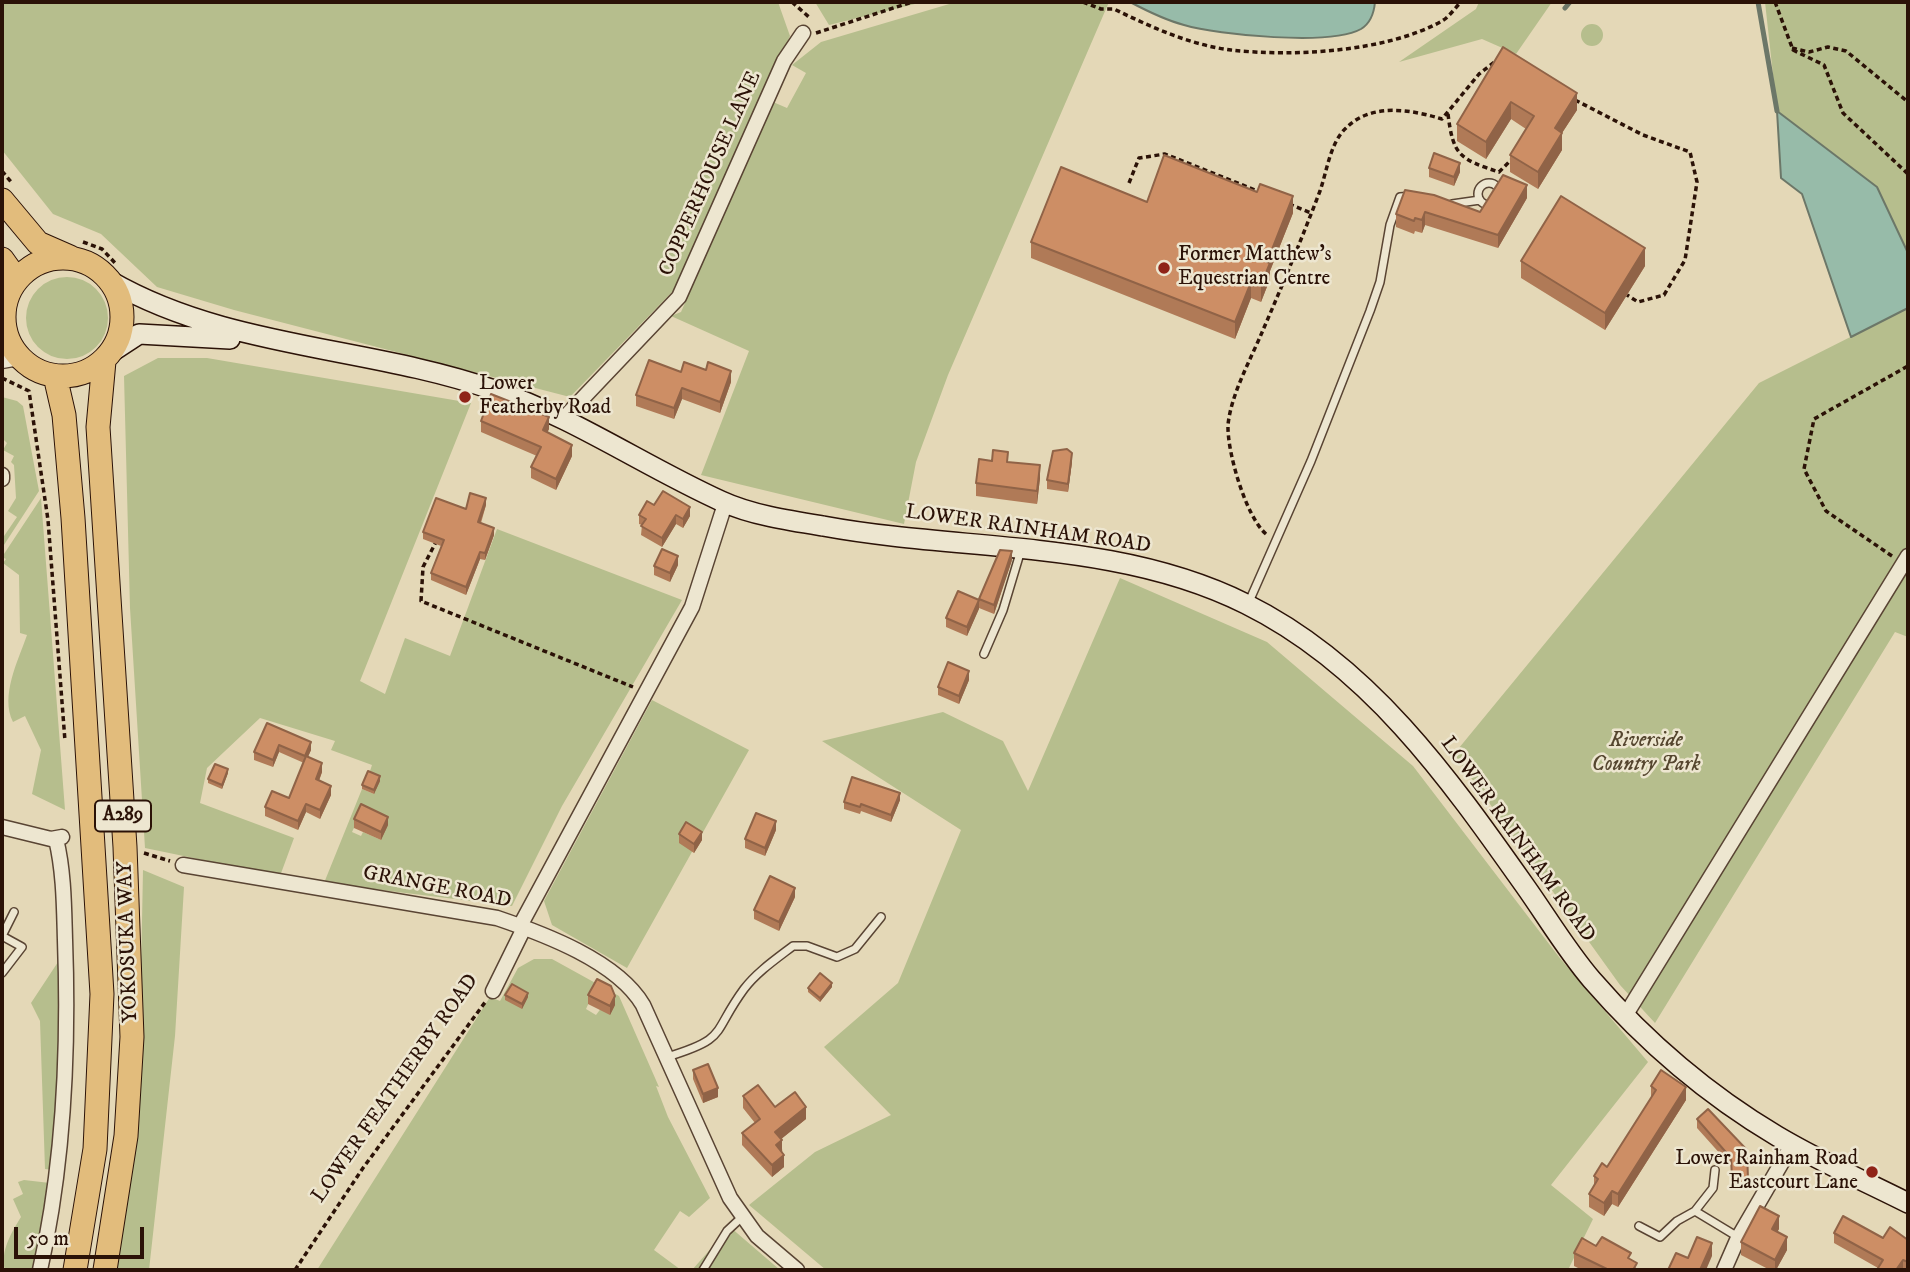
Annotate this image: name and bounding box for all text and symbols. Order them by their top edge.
street label: COPPERHOUSE LANE [654,68,768,280]
place label: Former Matthew's Equestrian Centre [1178,243,1332,293]
marker: Former Matthew's Equestrian Centre [1156,260,1172,276]
place label: Lower Featherby Road [479,372,611,422]
marker: Lower Featherby Road [457,389,473,405]
street label: LOWER RAINHAM ROAD [904,500,1152,560]
park label: Riverside Country Park [1591,729,1701,779]
street label: LOWER RAINHAM ROAD [1434,732,1600,948]
road number: A289 [95,800,151,832]
street label: YOKOSUKA WAY [114,861,144,1023]
street label: GRANGE ROAD [361,861,513,915]
street label: LOWER FEATHERBY ROAD [307,970,485,1208]
place label: Lower Rainham Road Eastcourt Lane [1675,1147,1858,1197]
marker: Lower Rainham Road Eastcourt Lane [1864,1164,1880,1180]
scale bar [18,1212,147,1256]
text: 50 m [27,1226,69,1252]

